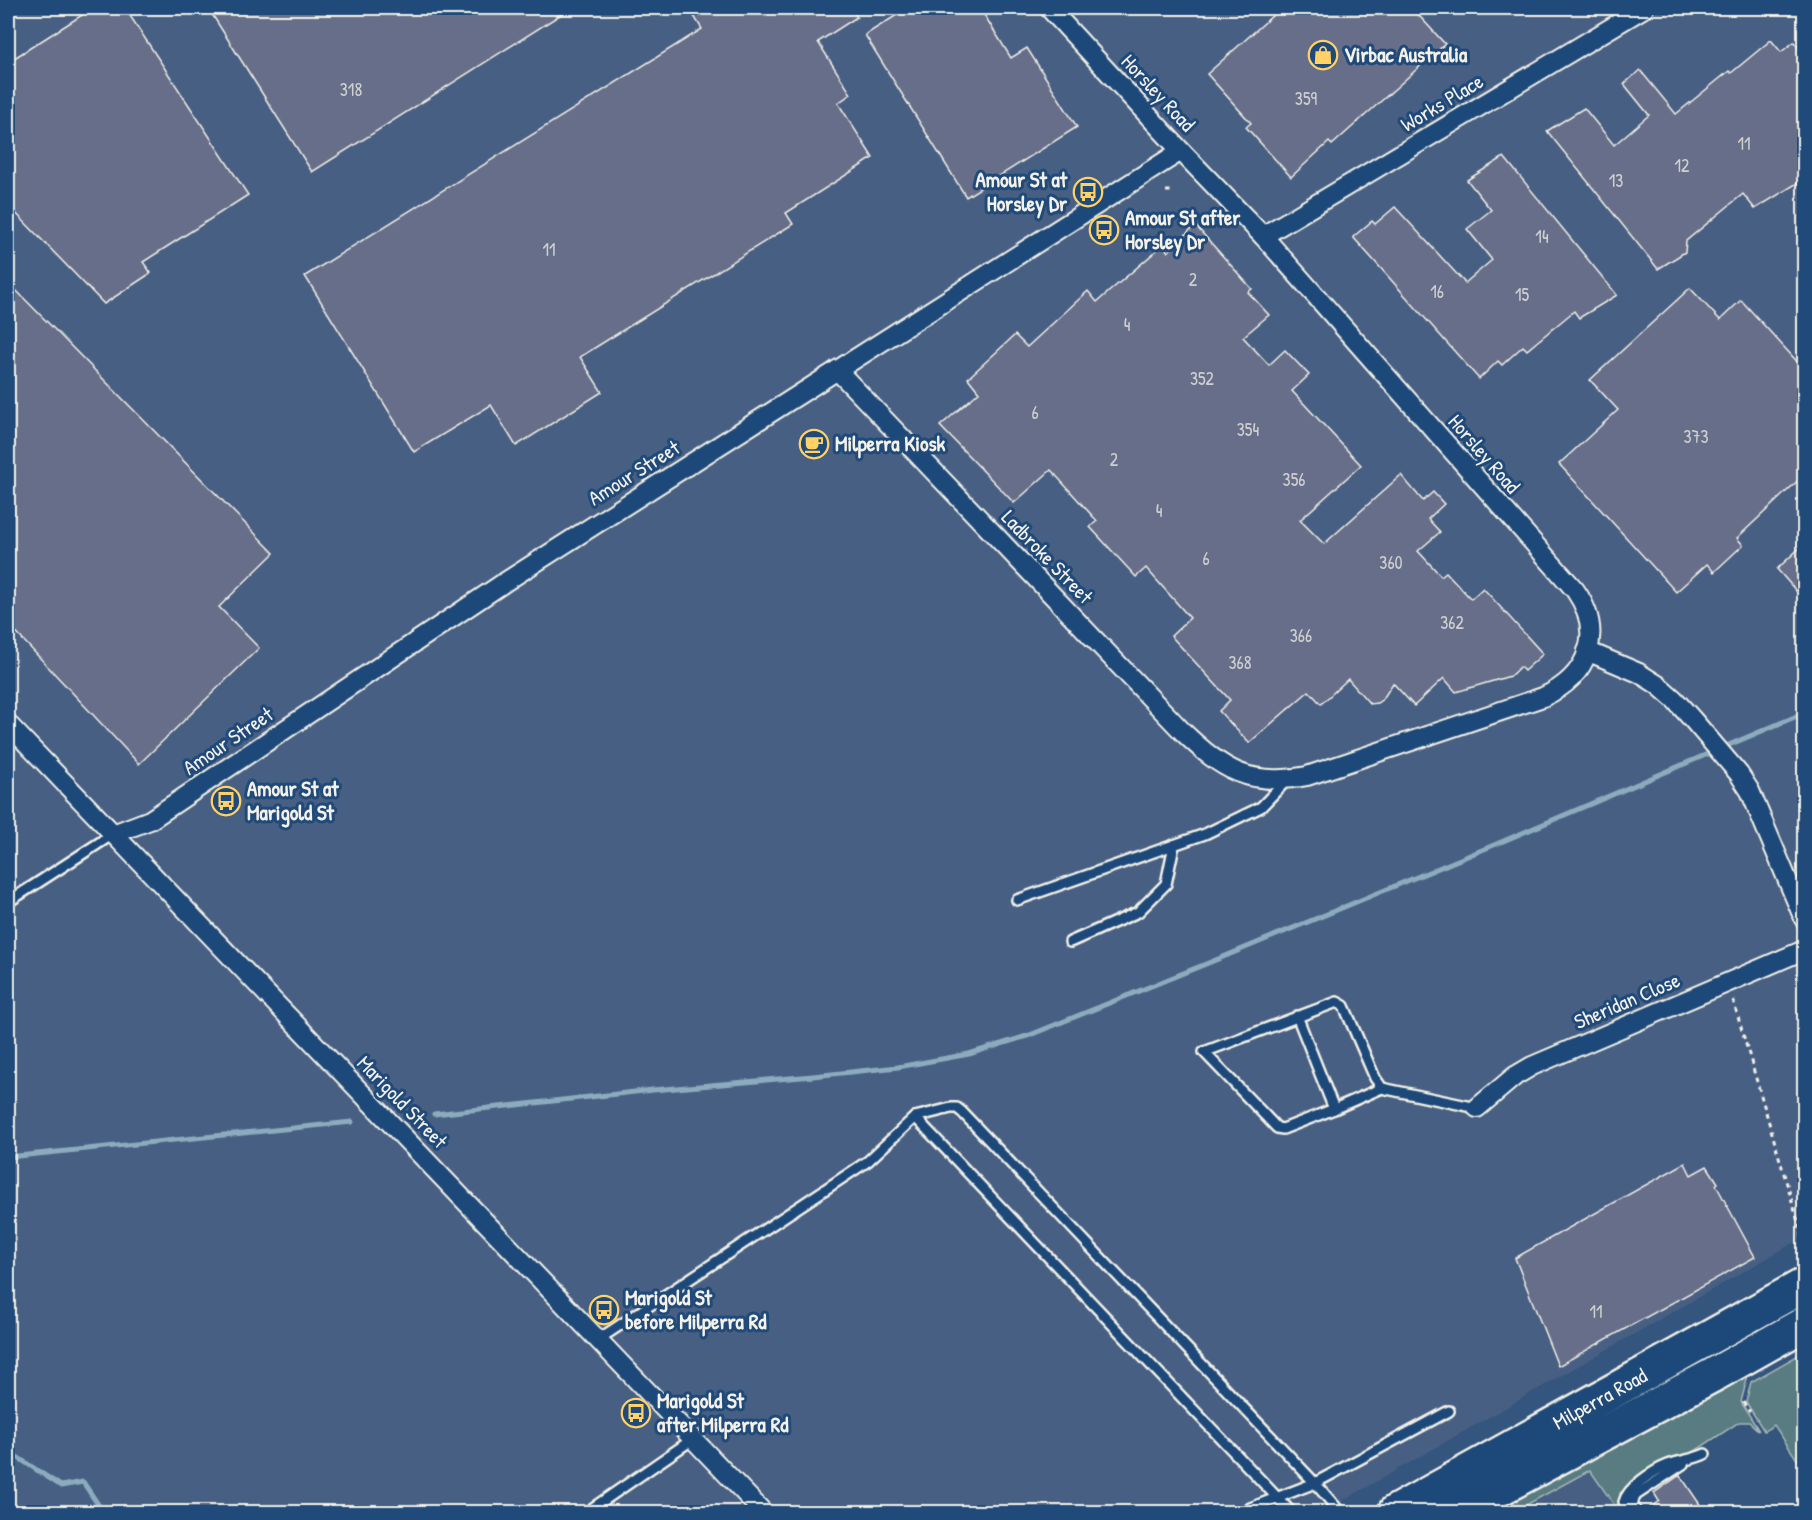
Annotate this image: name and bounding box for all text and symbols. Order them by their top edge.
shop icon: Virbac Australia [1307,39,1339,71]
place label: Virbac Australia [1344,40,1468,69]
street label: Horsley Road [1115,47,1202,138]
street label: Works Place [1395,67,1488,139]
house number: 318 [340,77,362,102]
house number: 359 [1295,86,1318,111]
house number: 11 [1737,131,1751,156]
house number: 12 [1675,153,1690,178]
place label: Amour St at Horsley Dr [976,165,1068,219]
house number: 13 [1609,168,1623,193]
bus stop icon: Amour St at Horsley Dr [1072,176,1104,208]
place label: Amour St after Horsley Dr [1125,203,1241,257]
bus stop icon: Amour St after Horsley Dr [1088,214,1120,246]
house number: 14 [1535,224,1549,249]
house number: 11 [542,237,556,262]
house number: 2 [1189,267,1198,292]
house number: 16 [1430,279,1444,304]
house number: 15 [1515,282,1529,307]
house number: 4 [1124,312,1131,337]
house number: 352 [1190,366,1215,391]
house number: 6 [1031,400,1039,425]
street label: Horsley Road [1442,408,1527,500]
house number: 354 [1237,417,1259,442]
house number: 373 [1683,424,1709,449]
cafe icon: Milperra Kiosk [798,428,830,460]
place label: Milperra Kiosk [835,429,946,459]
street label: Amour Street [582,433,686,512]
house number: 2 [1110,447,1119,472]
house number: 356 [1283,467,1305,492]
house number: 4 [1156,498,1163,523]
street label: Ladbroke Street [995,503,1100,611]
house number: 6 [1202,546,1210,571]
house number: 360 [1379,550,1403,575]
house number: 362 [1440,610,1464,635]
house number: 366 [1290,623,1312,648]
house number: 368 [1228,650,1252,675]
street label: Amour Street [177,699,279,781]
place label: Amour St at Marigold St [247,774,339,828]
bus stop icon: Amour St at Marigold St [210,785,242,817]
street label: Sheridan Close [1569,965,1684,1036]
street label: Marigold Street [351,1049,455,1155]
place label: Marigold St before Milperra Rd [625,1283,767,1337]
bus stop icon: Marigold St before Milperra Rd [588,1294,620,1326]
house number: 11 [1589,1299,1603,1324]
street label: Milperra Road [1547,1361,1652,1436]
place label: Marigold St after Milperra Rd [657,1386,789,1440]
bus stop icon: Marigold St after Milperra Rd [620,1397,652,1429]

